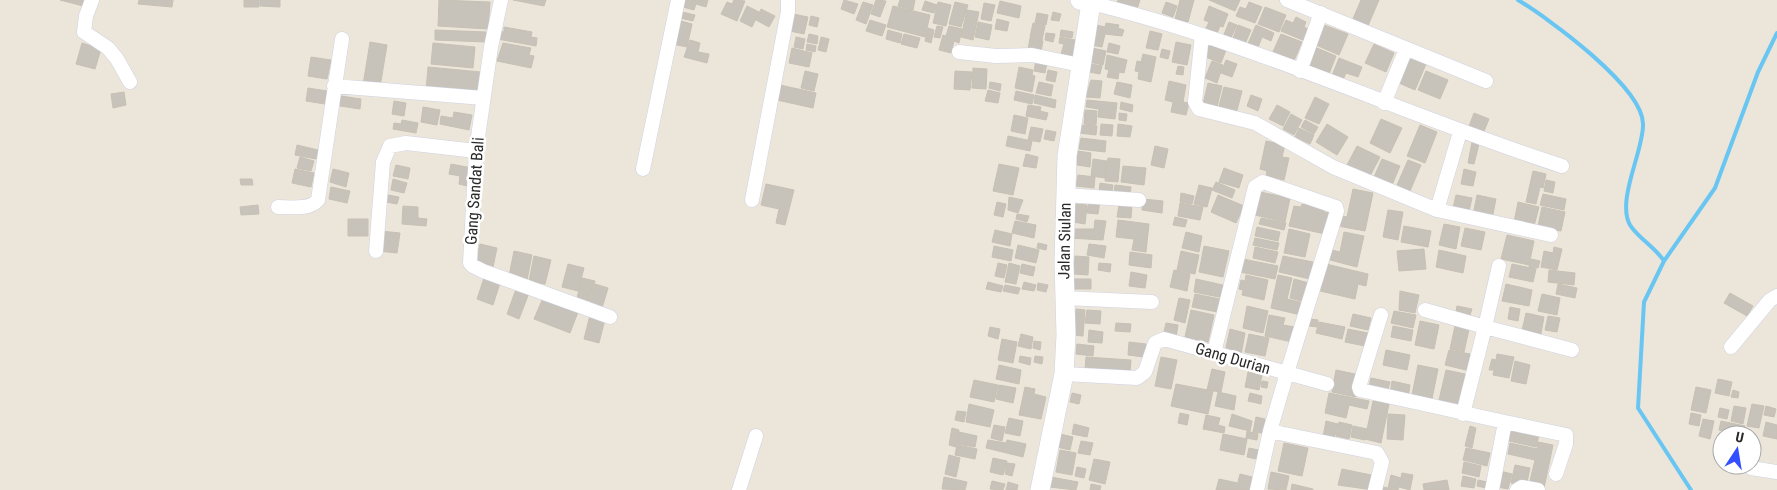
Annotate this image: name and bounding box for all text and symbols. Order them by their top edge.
street label: Gang Sandat Bali [461,137,488,246]
street label: Jalan Siulan [1054,202,1075,280]
street label: Gang Durian [1193,339,1273,378]
north arrow [1712,425,1762,475]
text: U [1734,429,1745,446]

